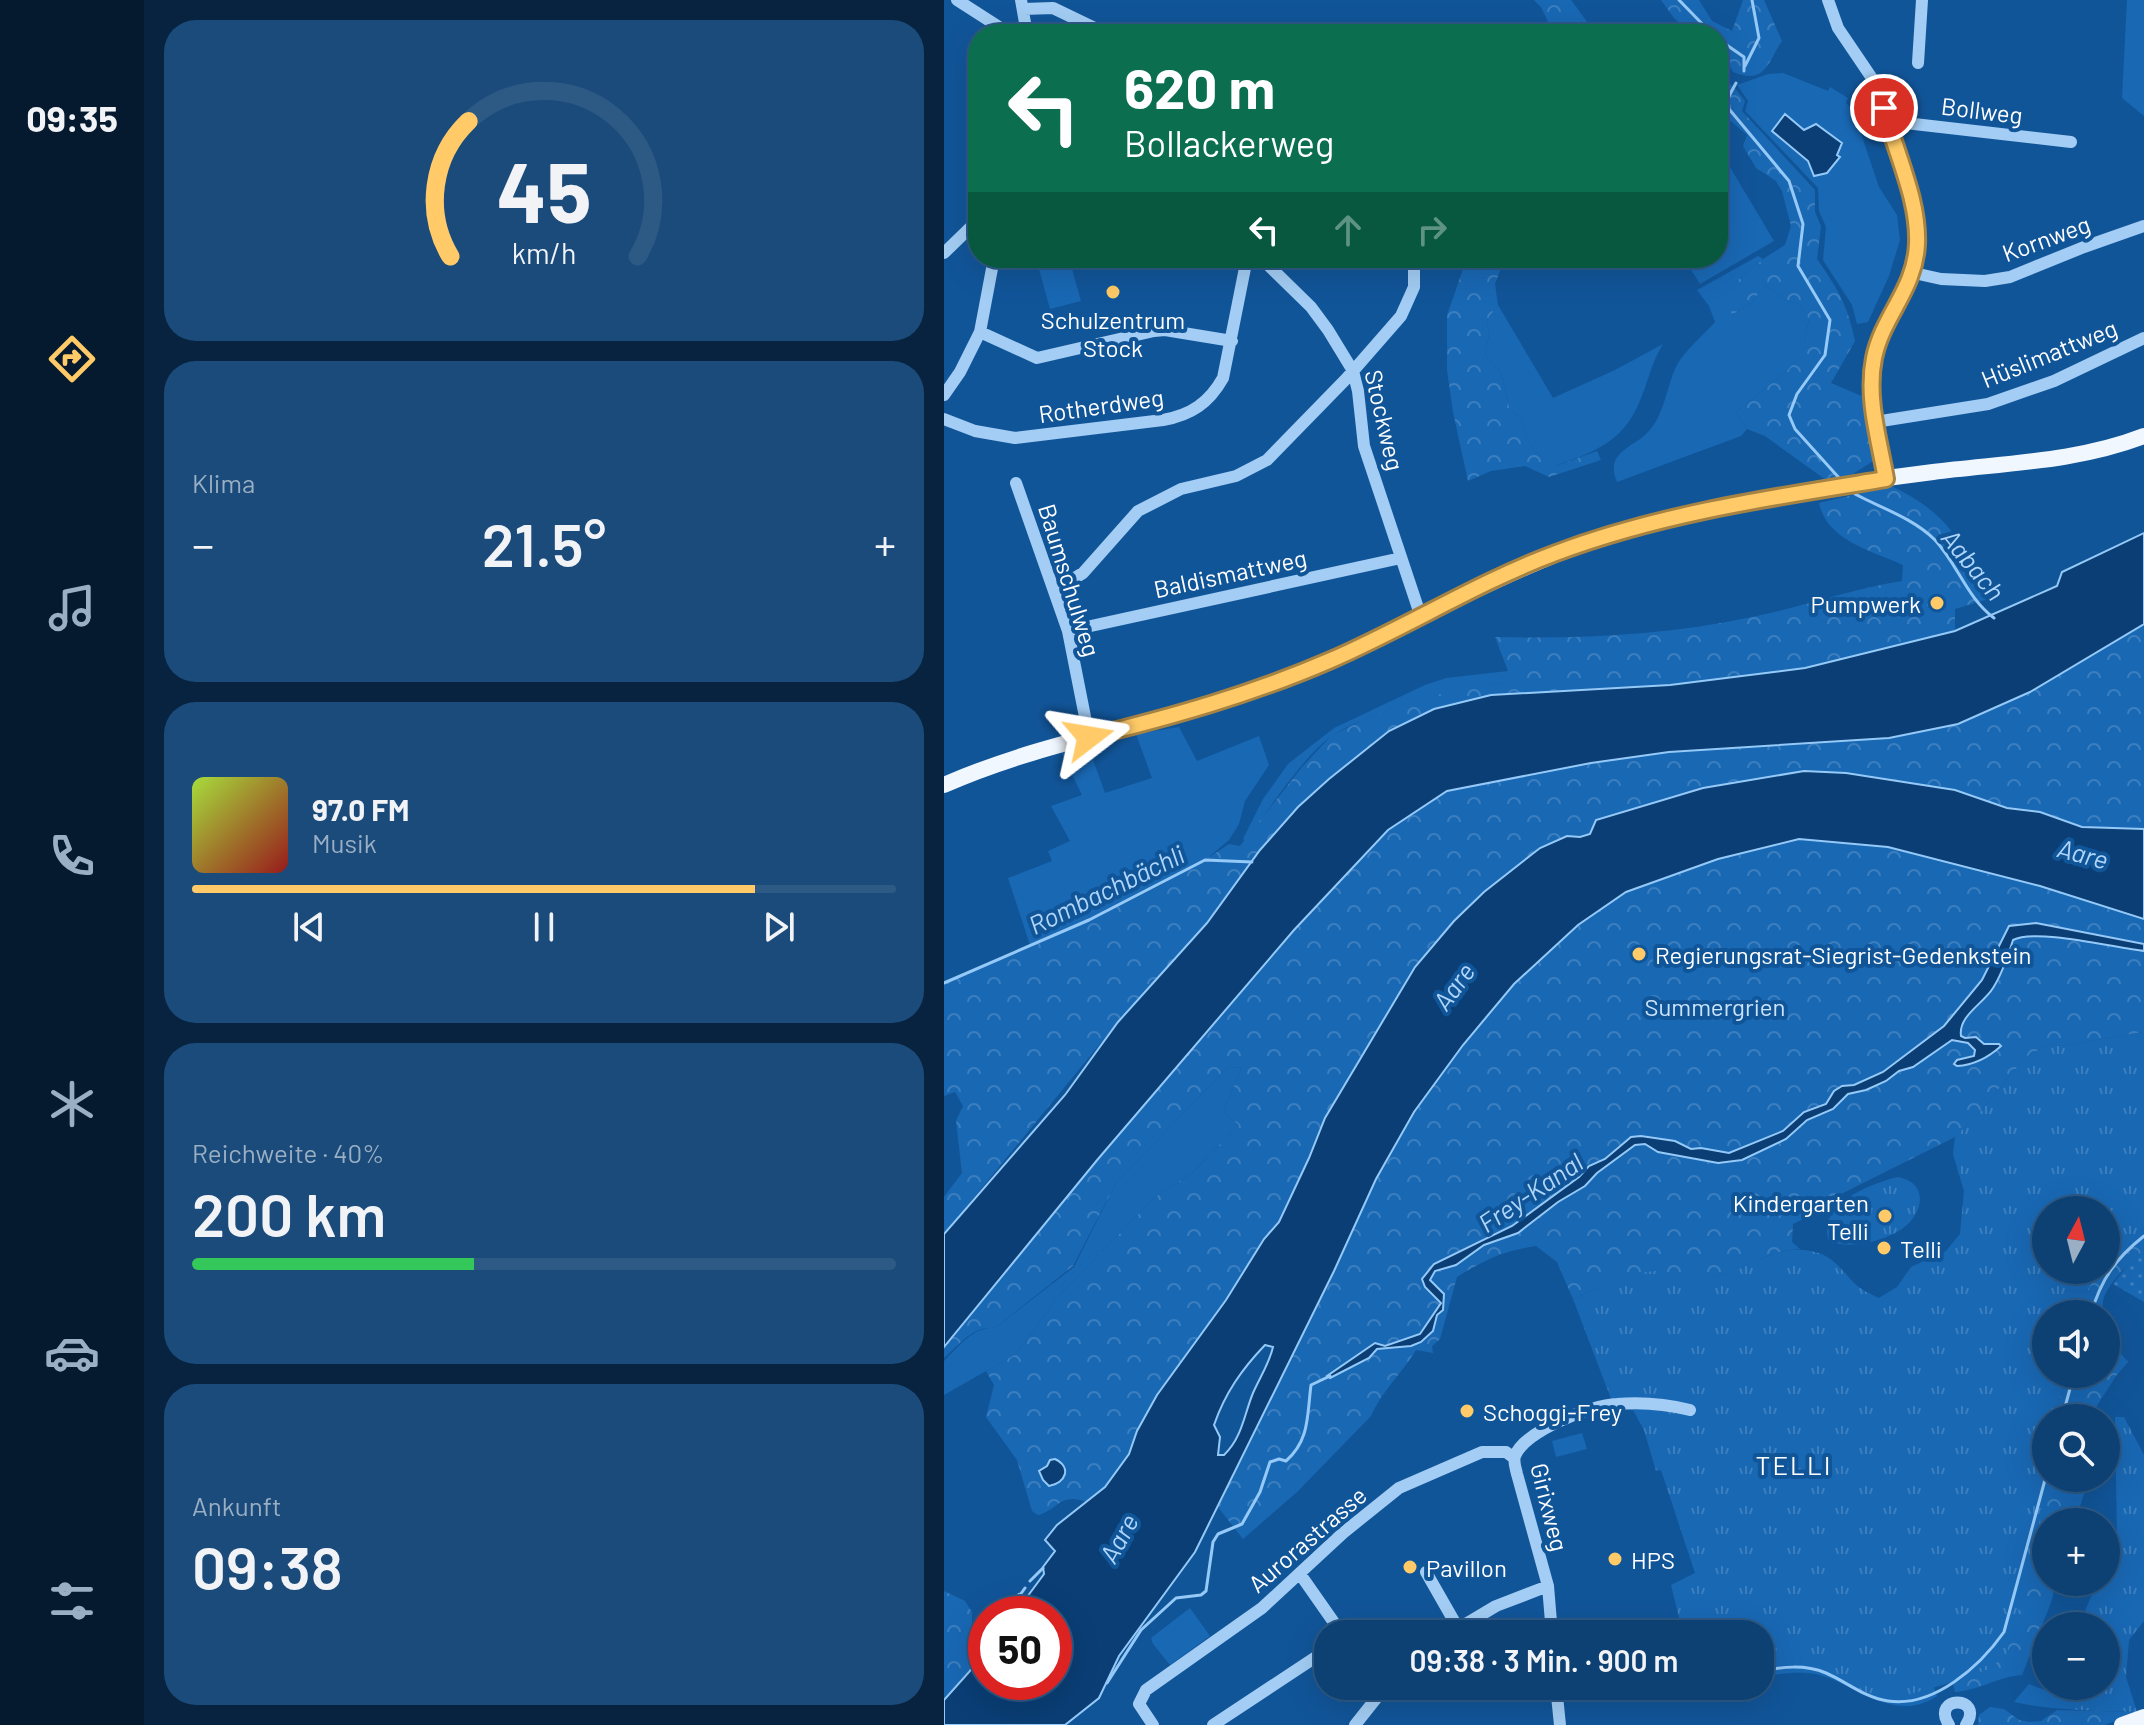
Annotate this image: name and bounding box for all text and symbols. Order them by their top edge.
text: 620 m [1124,53,1275,120]
icon: left [992,56,1096,160]
pin [1850,74,1918,142]
icon: arrive [1862,86,1906,130]
street label: Bollweg [1940,91,2024,129]
text: 09:35 [26,96,118,139]
text: Bollackerweg [1124,121,1334,164]
text: 45 [496,139,592,239]
icon: left [1242,208,1286,252]
icon: ahead [1326,208,1370,252]
icon: right [1410,208,1454,252]
street label: Kornweg [1998,209,2094,267]
text: km/h [512,235,576,270]
marker: Schulzentrum Stock [1104,283,1122,301]
place label: Schulzentrum Stock [1041,305,1185,362]
street label: Hüslimattweg [1977,313,2121,393]
icon: directions [44,331,100,387]
street label: Stockweg [1359,367,1411,473]
street label: Rotherdweg [1037,382,1165,428]
text: Klima [192,467,255,498]
street label: Baumschulweg [1033,500,1107,660]
text: 21.5° [482,507,606,579]
text: − [192,517,214,570]
text: + [874,517,896,570]
water label: Aabach [1936,522,2012,606]
street label: Baldismattweg [1151,543,1309,603]
icon: music [44,580,100,636]
place label: Pumpwerk [1811,589,1921,618]
marker: Pumpwerk [1928,594,1946,612]
position arrow [1047,695,1131,779]
text: 97.0 FM [312,791,410,827]
text: Musik [312,827,377,858]
icon: phone [44,828,100,884]
water label: Aare [2054,831,2112,875]
water label: Rombachbächli [1023,838,1189,940]
icon: previous [287,905,331,949]
icon: pause [522,905,566,949]
icon: next [757,905,801,949]
place label: Regierungsrat-Siegrist-Gedenkstein [1655,940,2032,969]
marker: Regierungsrat-Siegrist-Gedenkstein [1630,945,1648,963]
water label: Aare [1425,956,1481,1016]
park label: Summergrien [1644,992,1786,1021]
icon: climate [44,1076,100,1132]
text: Reichweite · 40% [192,1137,384,1168]
water label: Frey-Kanal [1472,1146,1588,1238]
text: 200 km [192,1177,386,1249]
place label: Kindergarten Telli [1733,1188,1869,1245]
north arrow [2032,1196,2120,1284]
map controls [2032,1196,2120,1700]
marker: Kindergarten Telli [1876,1207,1894,1225]
place label: Telli [1900,1234,1942,1263]
marker: Telli [1875,1239,1893,1257]
button: sound [2032,1300,2120,1388]
icon: car [44,1325,100,1381]
place label: Schoggi-Frey [1483,1397,1622,1426]
marker: Schoggi-Frey [1458,1402,1476,1420]
button: search [2032,1404,2120,1492]
district label: TELLI [1756,1449,1832,1480]
street label: Girixweg [1525,1460,1575,1554]
street label: Aurorastrasse [1242,1480,1372,1598]
text: Ankunft [192,1490,281,1521]
water label: Aare [1092,1508,1144,1568]
button: + [2032,1508,2120,1596]
text: 09:38 [192,1530,343,1602]
place label: HPS [1631,1545,1675,1574]
marker: HPS [1606,1550,1624,1568]
place label: Pavillon [1426,1553,1507,1582]
marker: Pavillon [1401,1558,1419,1576]
icon: filters [44,1573,100,1629]
speed limit sign: 50 [968,1596,1072,1700]
button: − [2032,1612,2120,1700]
text: 09:38 · 3 Min. · 900 m [1410,1642,1678,1678]

